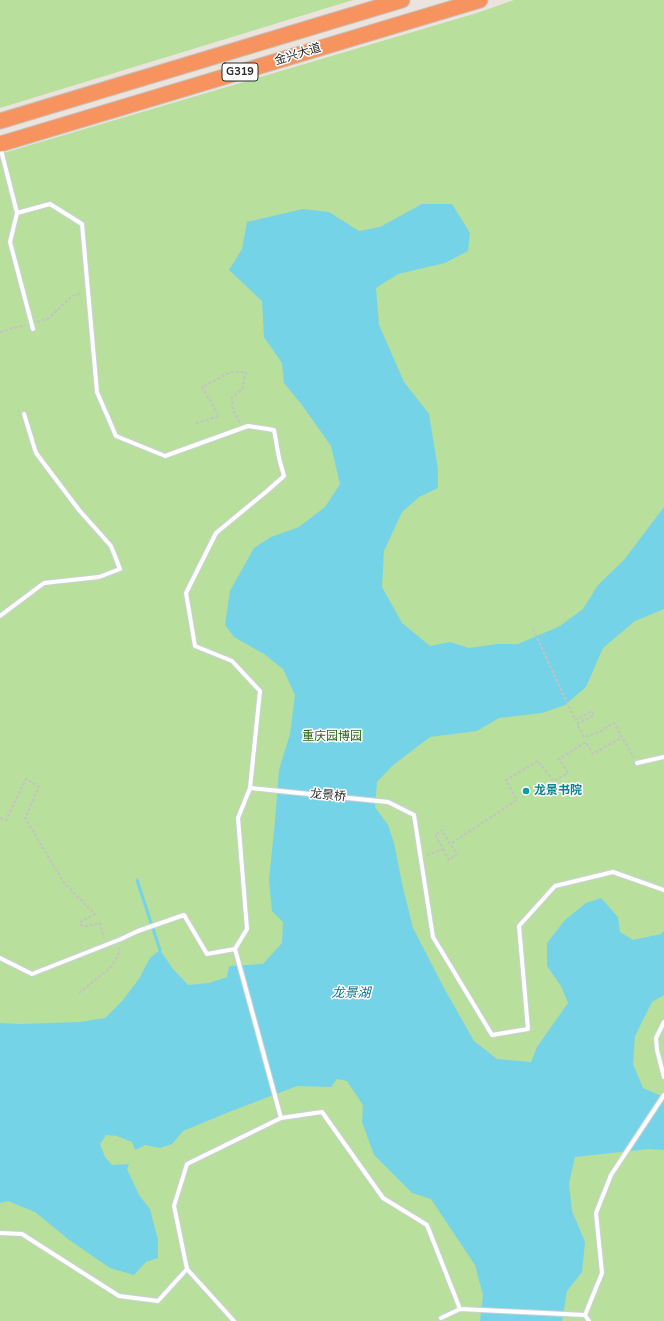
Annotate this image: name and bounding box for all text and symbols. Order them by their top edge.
street label: 金兴大道 [273,41,323,69]
road number: G319 [222,63,258,81]
park label: 重庆园博园 [302,730,362,744]
place label: 龙景书院 [534,784,582,798]
marker: 龙景书院 [521,786,531,796]
street label: 龙景桥 [309,787,347,805]
water label: 龙景湖 [332,986,370,1002]

